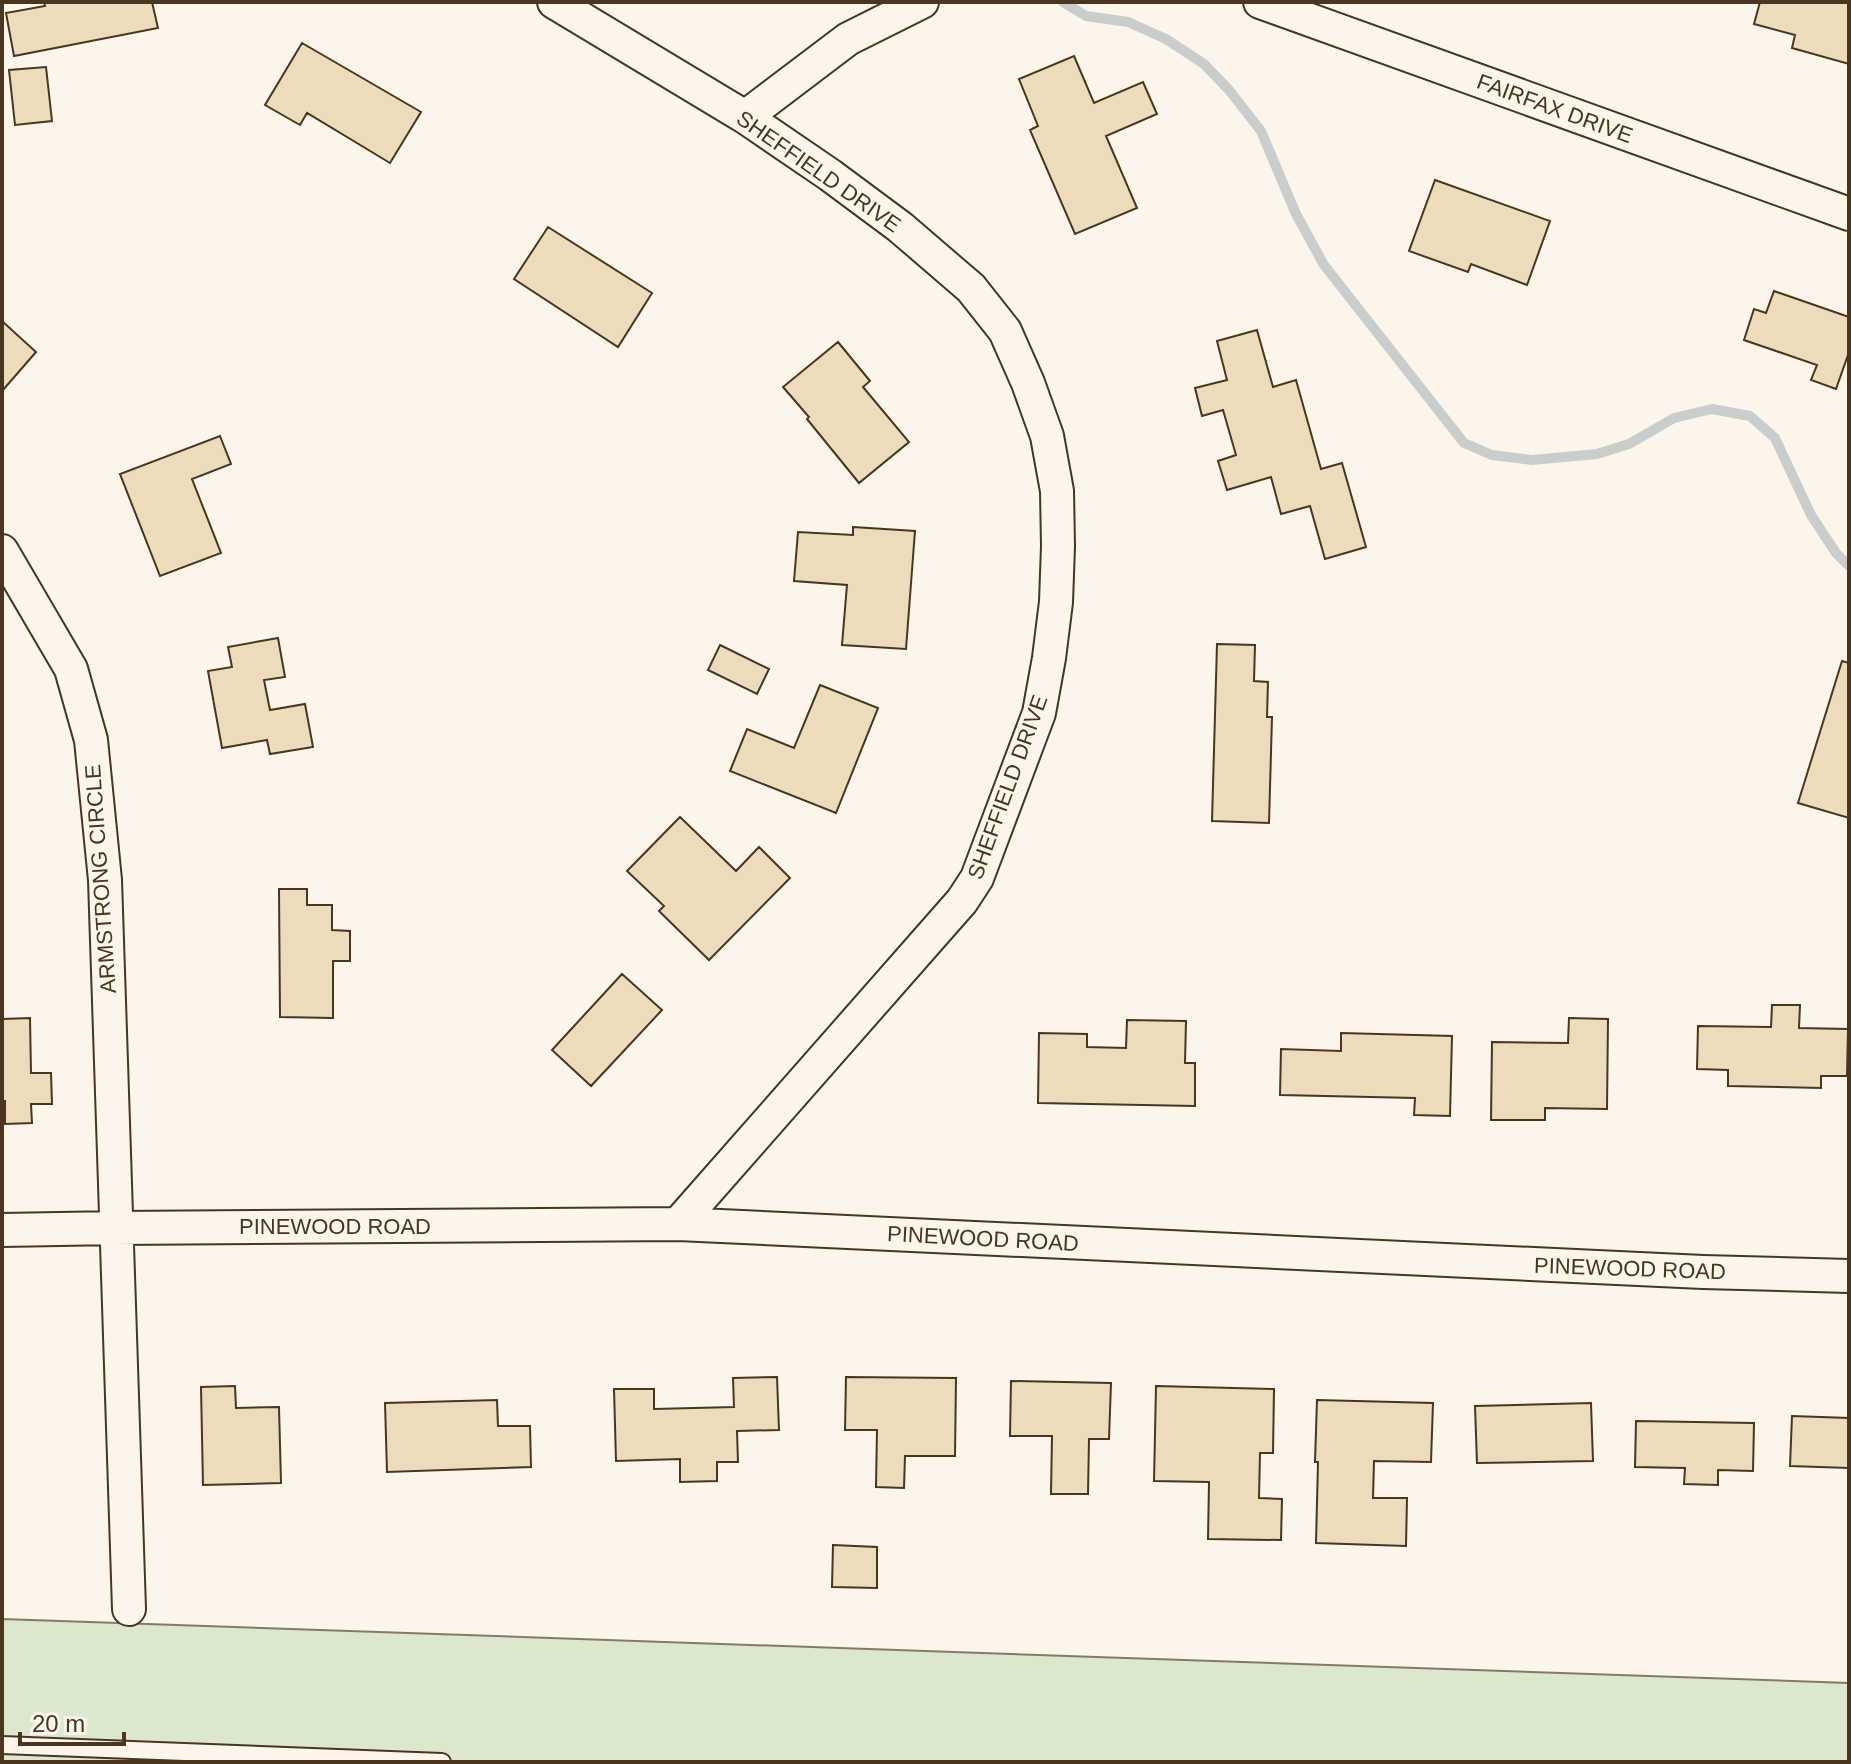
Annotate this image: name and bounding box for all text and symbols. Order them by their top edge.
street label: FAIRFAX DRIVE [1474,69,1636,148]
street label: SHEFFIELD DRIVE [732,105,905,237]
street label: SHEFFIELD DRIVE [962,692,1052,883]
street label: ARMSTRONG CIRCLE [80,763,121,994]
street label: PINEWOOD ROAD [239,1214,431,1239]
street label: PINEWOOD ROAD [886,1221,1079,1256]
street label: PINEWOOD ROAD [1534,1253,1726,1284]
scale bar [20,1696,124,1746]
text: 20 m [32,1710,85,1737]

